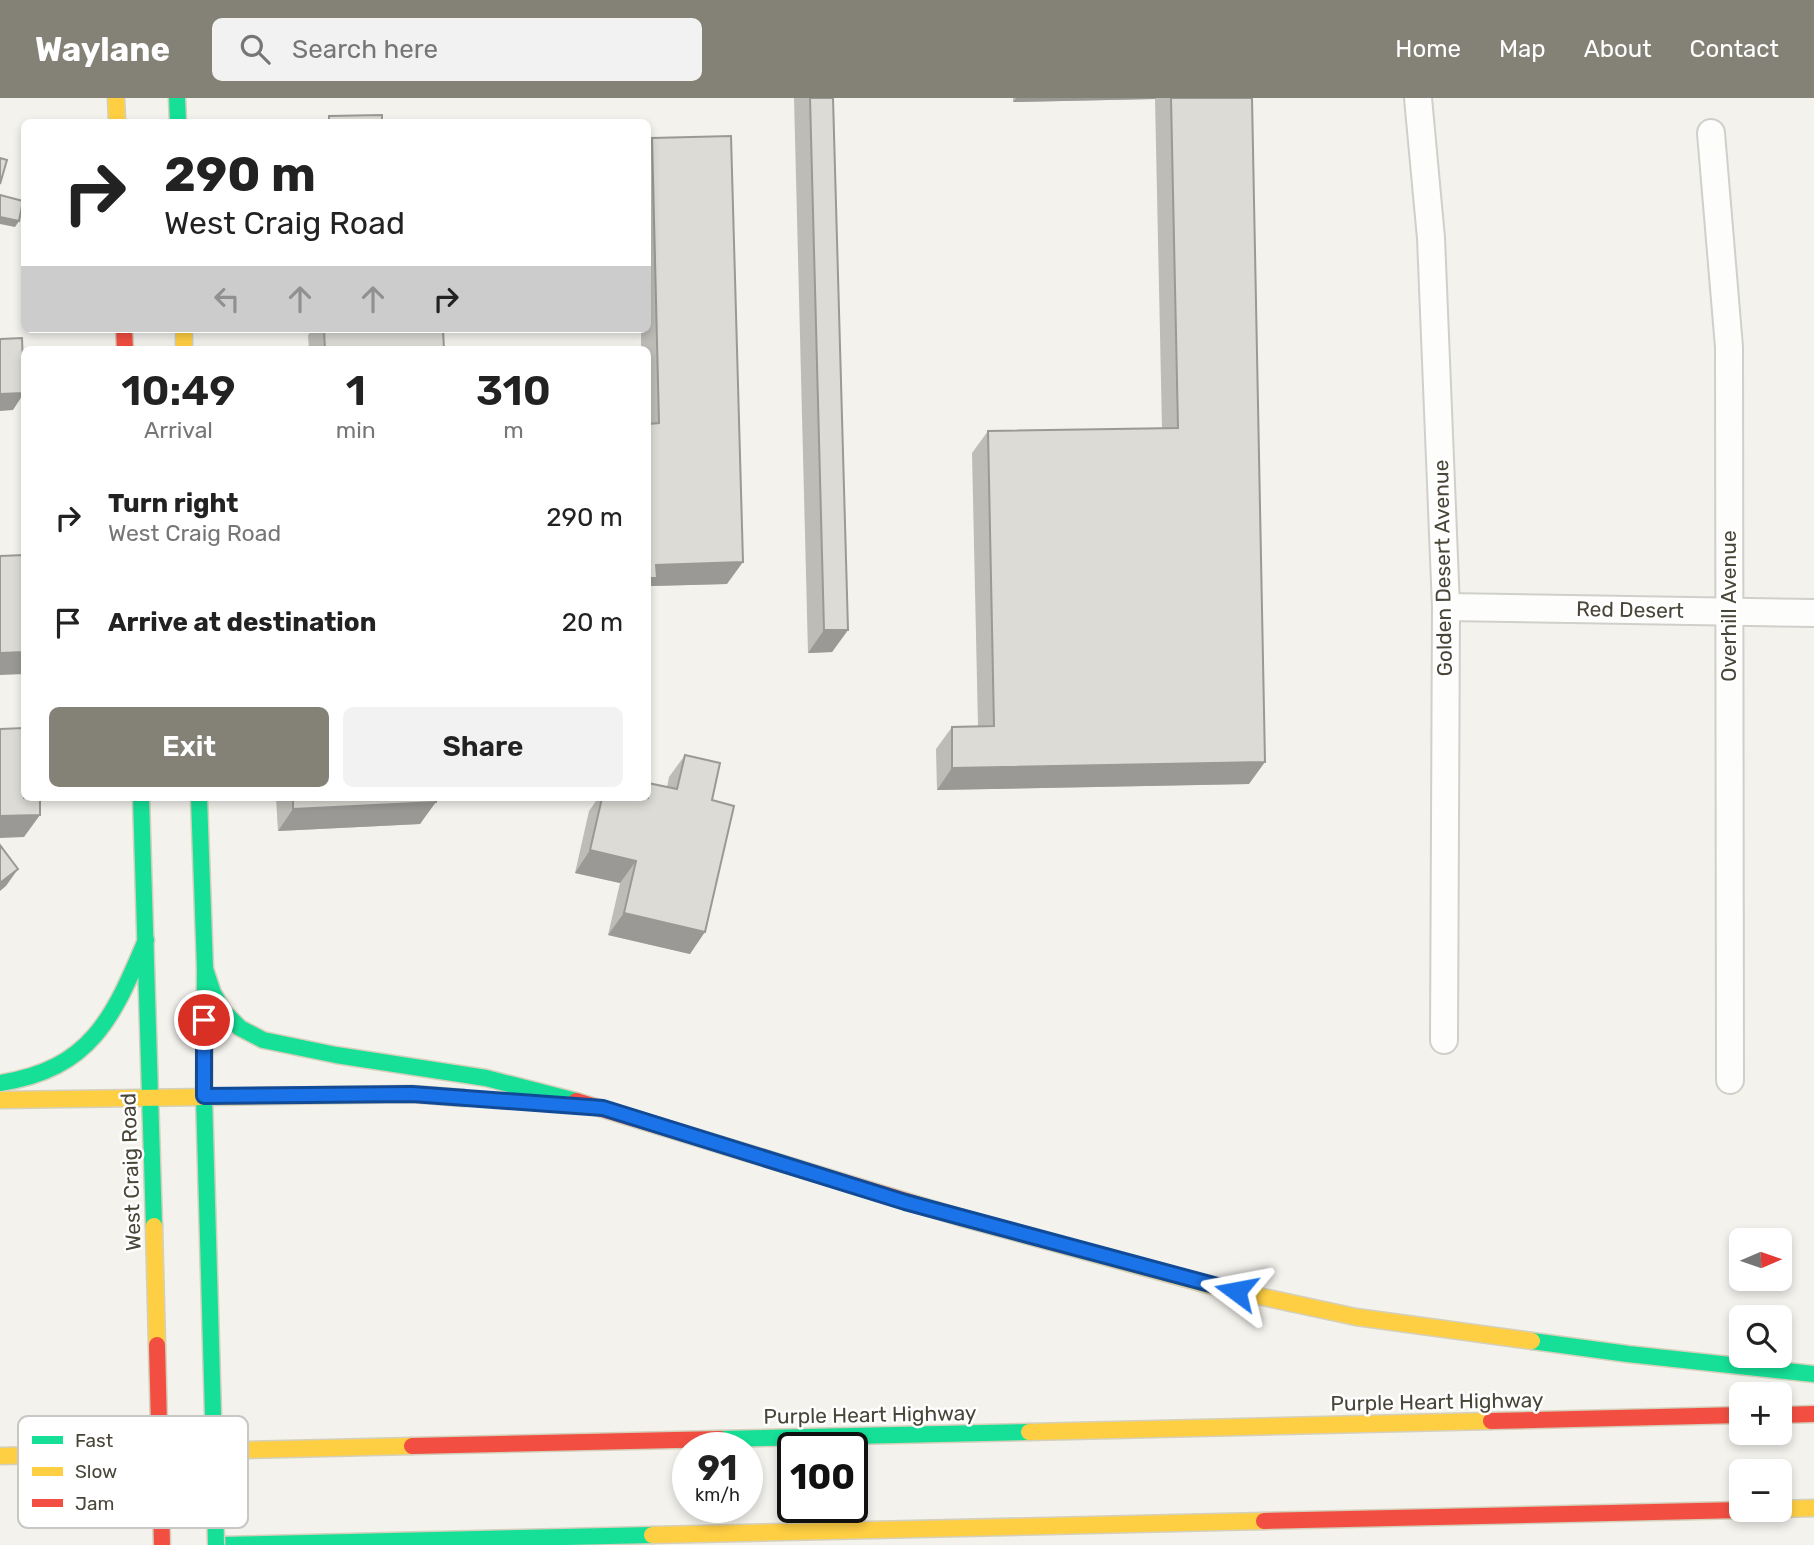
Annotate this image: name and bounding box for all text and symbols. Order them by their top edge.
search box [212,18,702,81]
text: Waylane [35,30,170,69]
icon: search [236,30,274,68]
text: Search here [292,34,438,65]
text: Home [1395,35,1461,63]
text: Map [1499,35,1546,63]
text: About [1584,35,1652,63]
text: Contact [1690,35,1779,63]
text: 290 m [164,145,316,203]
icon: right [49,147,140,238]
text: West Craig Road [164,204,405,242]
icon: left [208,280,246,318]
icon: ahead [281,280,319,318]
icon: ahead [354,280,392,318]
icon: right [427,280,465,318]
text: 10:49 [121,366,236,416]
text: 1 [346,366,366,416]
text: 310 [476,366,551,416]
text: Arrival [144,416,213,444]
text: min [336,416,376,444]
text: m [503,416,524,444]
street label: Golden Desert Avenue [1428,459,1457,677]
text: Turn right [108,488,238,519]
icon: right [49,499,87,537]
text: 290 m [546,502,623,533]
text: West Craig Road [108,519,281,547]
street label: Overhill Avenue [1716,530,1741,682]
street label: Red Desert [1576,596,1684,623]
icon: arrive [49,604,87,642]
text: Arrive at destination [108,607,376,638]
text: 20 m [562,607,623,638]
button: Exit [49,707,329,787]
button: Share [343,707,623,787]
pin [174,990,234,1050]
icon: arrive [185,1001,223,1039]
street label: West Craig Road [115,1093,146,1251]
north arrow [1729,1228,1792,1292]
map controls [1729,1228,1792,1522]
position arrow [1199,1254,1273,1328]
button: search [1729,1305,1792,1368]
button: + [1729,1382,1792,1445]
street label: Purple Heart Highway [1330,1387,1544,1416]
street label: Purple Heart Highway [763,1400,977,1429]
legend [18,1416,248,1528]
text: Fast [75,1429,114,1452]
speed limit sign: 100 [777,1432,868,1523]
text: 91 [698,1447,737,1489]
button: − [1729,1459,1792,1522]
text: Slow [75,1460,117,1483]
text: km/h [695,1484,740,1506]
text: Jam [75,1492,114,1515]

